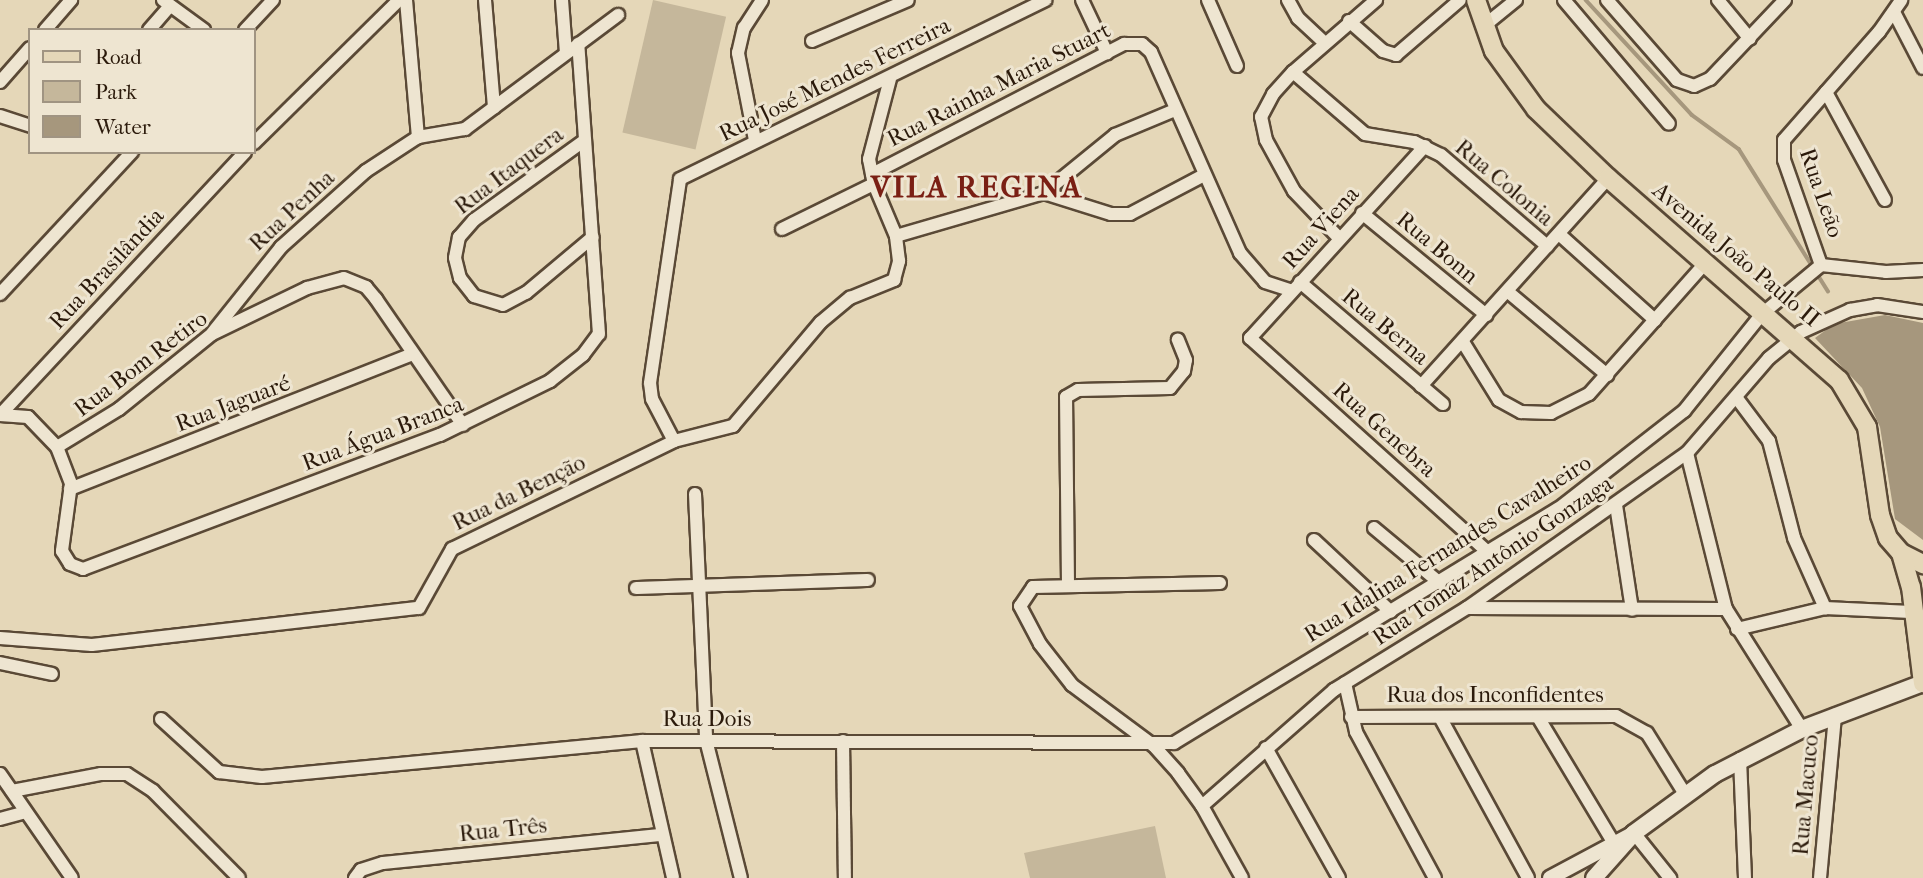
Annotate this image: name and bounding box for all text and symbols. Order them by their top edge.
street label: Rua José Mendes Ferreira [715,12,955,148]
street label: Rua Rainha Maria Stuart [883,17,1115,153]
legend [28,28,256,154]
text: Road [95,45,142,69]
text: Park [95,80,137,104]
text: Water [95,115,151,139]
street label: Rua Itaquera [449,121,569,221]
street label: Rua Colonia [1449,134,1559,232]
street label: Rua Leão [1793,145,1849,241]
street label: Rua Penha [244,165,340,257]
district label: VILA REGINA [872,170,1082,206]
street label: Avenida João Paulo II [1647,177,1825,333]
street label: Rua Viena [1277,181,1365,275]
street label: Rua Brasilândia [44,203,170,335]
street label: Rua Bonn [1391,206,1483,290]
street label: Rua Berna [1336,283,1434,371]
street label: Rua Bom Retiro [69,305,213,423]
street label: Rua Jaguaré [172,369,294,439]
street label: Rua Genebra [1327,376,1441,484]
street label: Rua Água Branca [298,391,468,477]
street label: Rua da Benção [448,449,590,537]
street label: Rua Idalina Fernandes Cavalheiro [1299,449,1597,649]
street label: Rua Tomaz Antônio Gonzaga [1368,470,1618,652]
street label: Rua dos Inconfidentes [1386,681,1604,709]
street label: Rua Dois [662,705,752,733]
street label: Rua Macuco [1787,733,1825,857]
street label: Rua Três [458,812,548,848]

